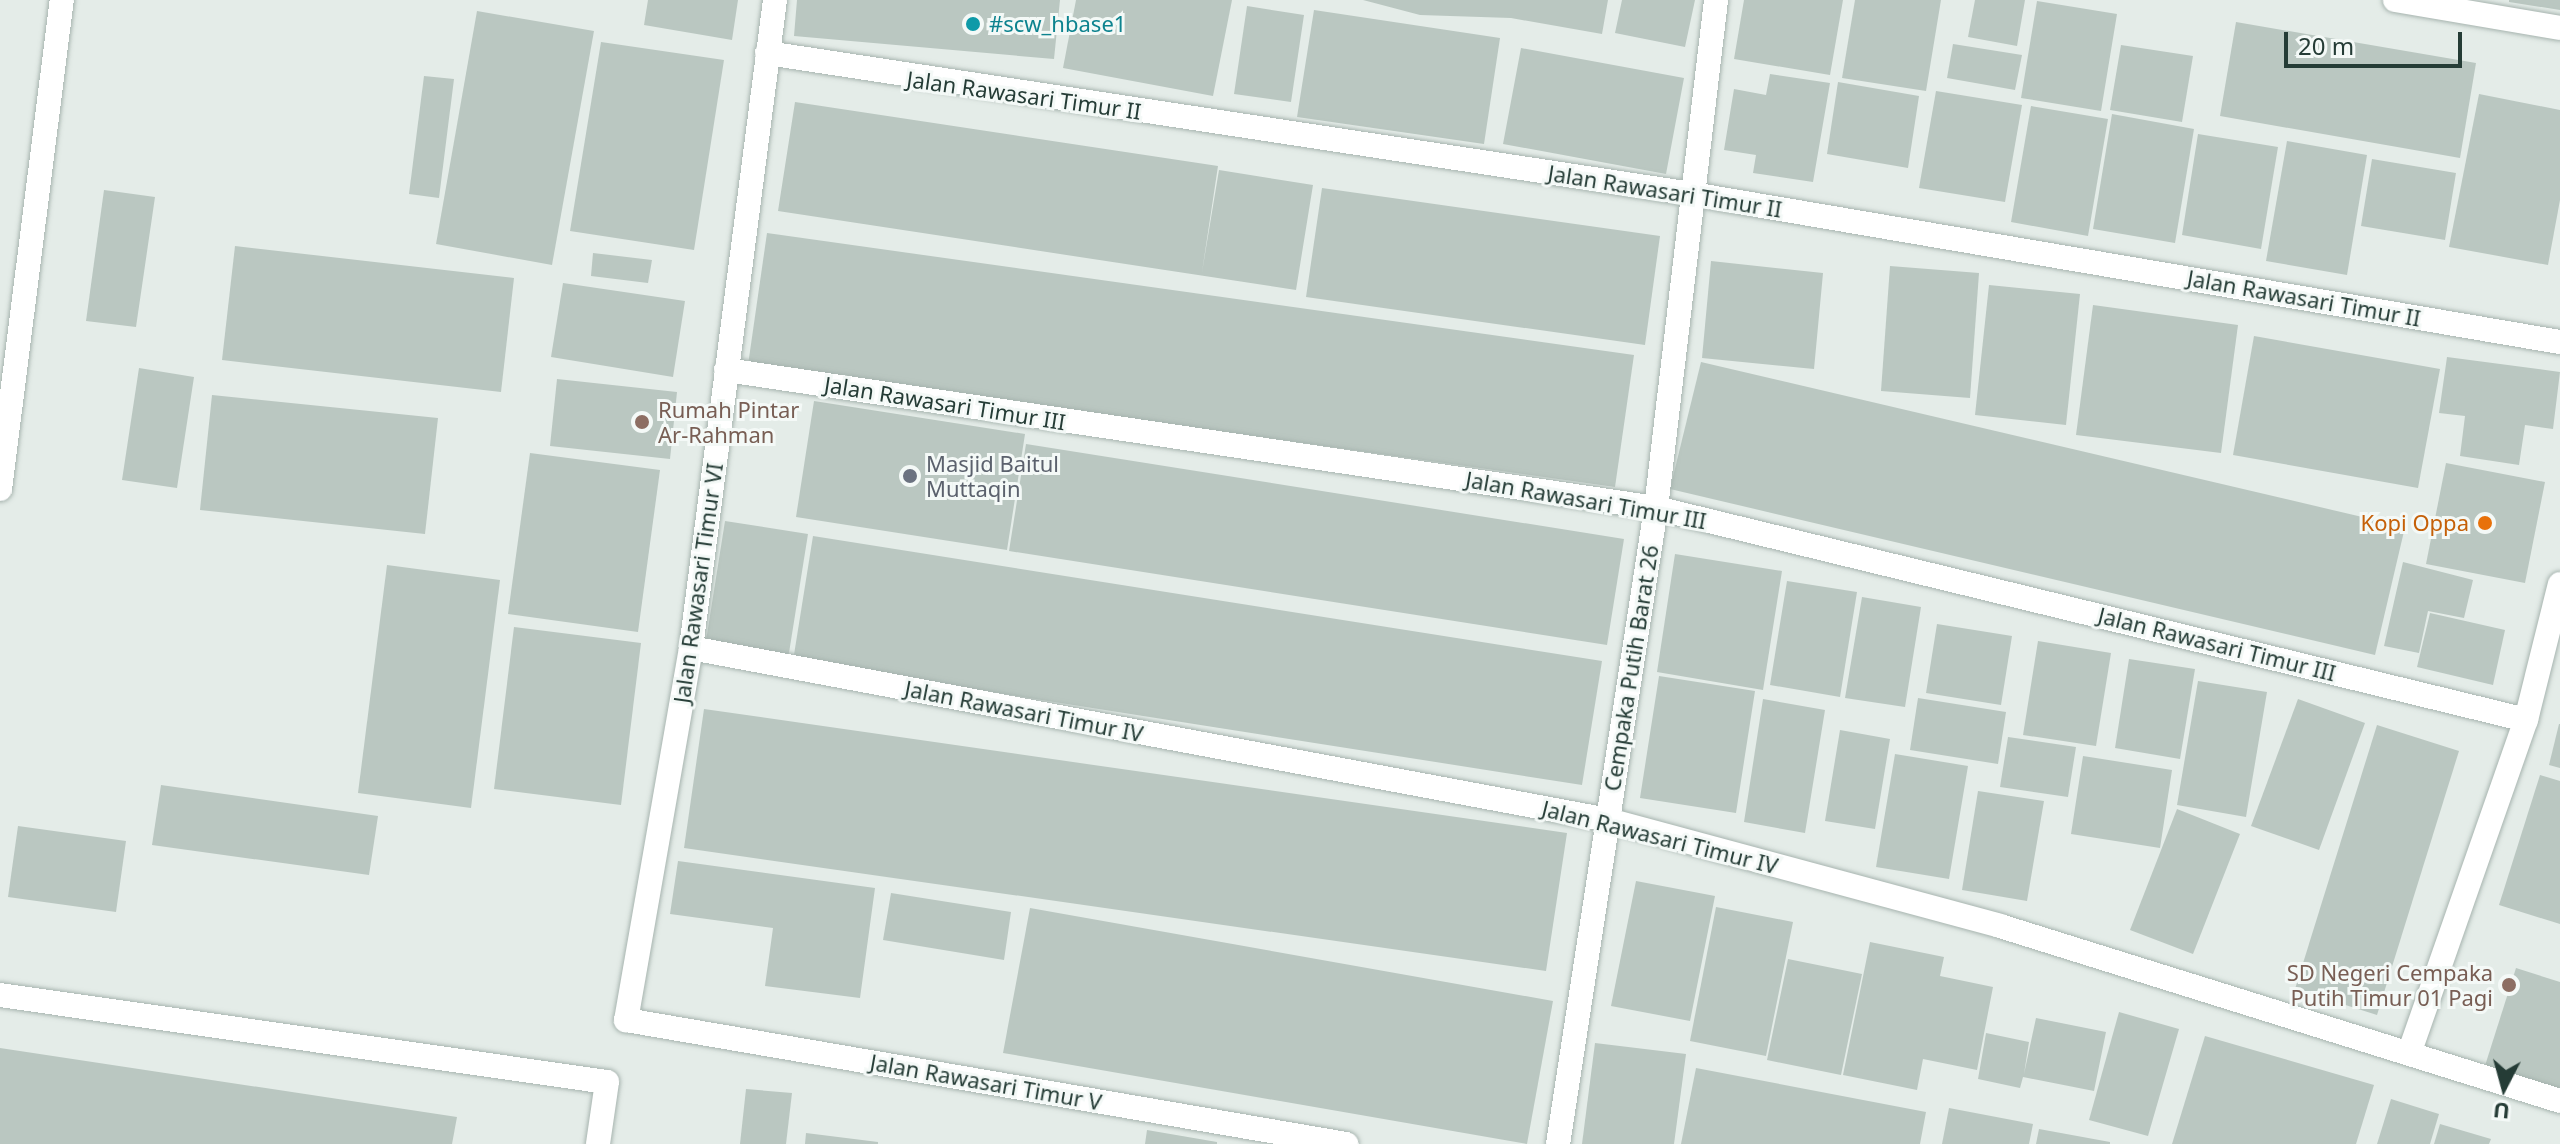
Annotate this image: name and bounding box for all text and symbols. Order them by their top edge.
place label: #scw_hbase1 [989,11,1126,37]
marker: #scw_hbase1 [964,15,982,33]
scale bar [2288,16,2466,66]
text: 20 m [2298,29,2354,62]
street label: Jalan Rawasari Timur II [905,65,1143,125]
street label: Jalan Rawasari Timur II [1546,159,1784,223]
street label: Jalan Rawasari Timur II [2185,264,2423,332]
street label: Jalan Rawasari Timur III [822,371,1068,435]
place label: Rumah Pintar Ar-Rahman [658,396,799,448]
marker: Rumah Pintar Ar-Rahman [633,413,651,431]
place label: Masjid Baitul Muttaqin [926,450,1059,502]
street label: Jalan Rawasari Timur VI [668,461,728,705]
street label: Jalan Rawasari Timur III [1464,466,1708,534]
marker: Masjid Baitul Muttaqin [901,467,919,485]
place label: Kopi Oppa [2361,510,2469,536]
marker: Kopi Oppa [2476,514,2494,532]
street label: Cempaka Putih Barat 26 [1598,543,1664,793]
street label: Jalan Rawasari Timur III [2095,602,2339,686]
street label: Jalan Rawasari Timur IV [903,675,1145,747]
street label: Jalan Rawasari Timur IV [1539,795,1781,879]
place label: SD Negeri Cempaka Putih Timur 01 Pagi [2287,959,2493,1010]
marker: SD Negeri Cempaka Putih Timur 01 Pagi [2500,976,2518,994]
north arrow [2464,1048,2544,1128]
street label: Jalan Rawasari Timur V [868,1049,1104,1115]
text: U [2492,1096,2511,1128]

